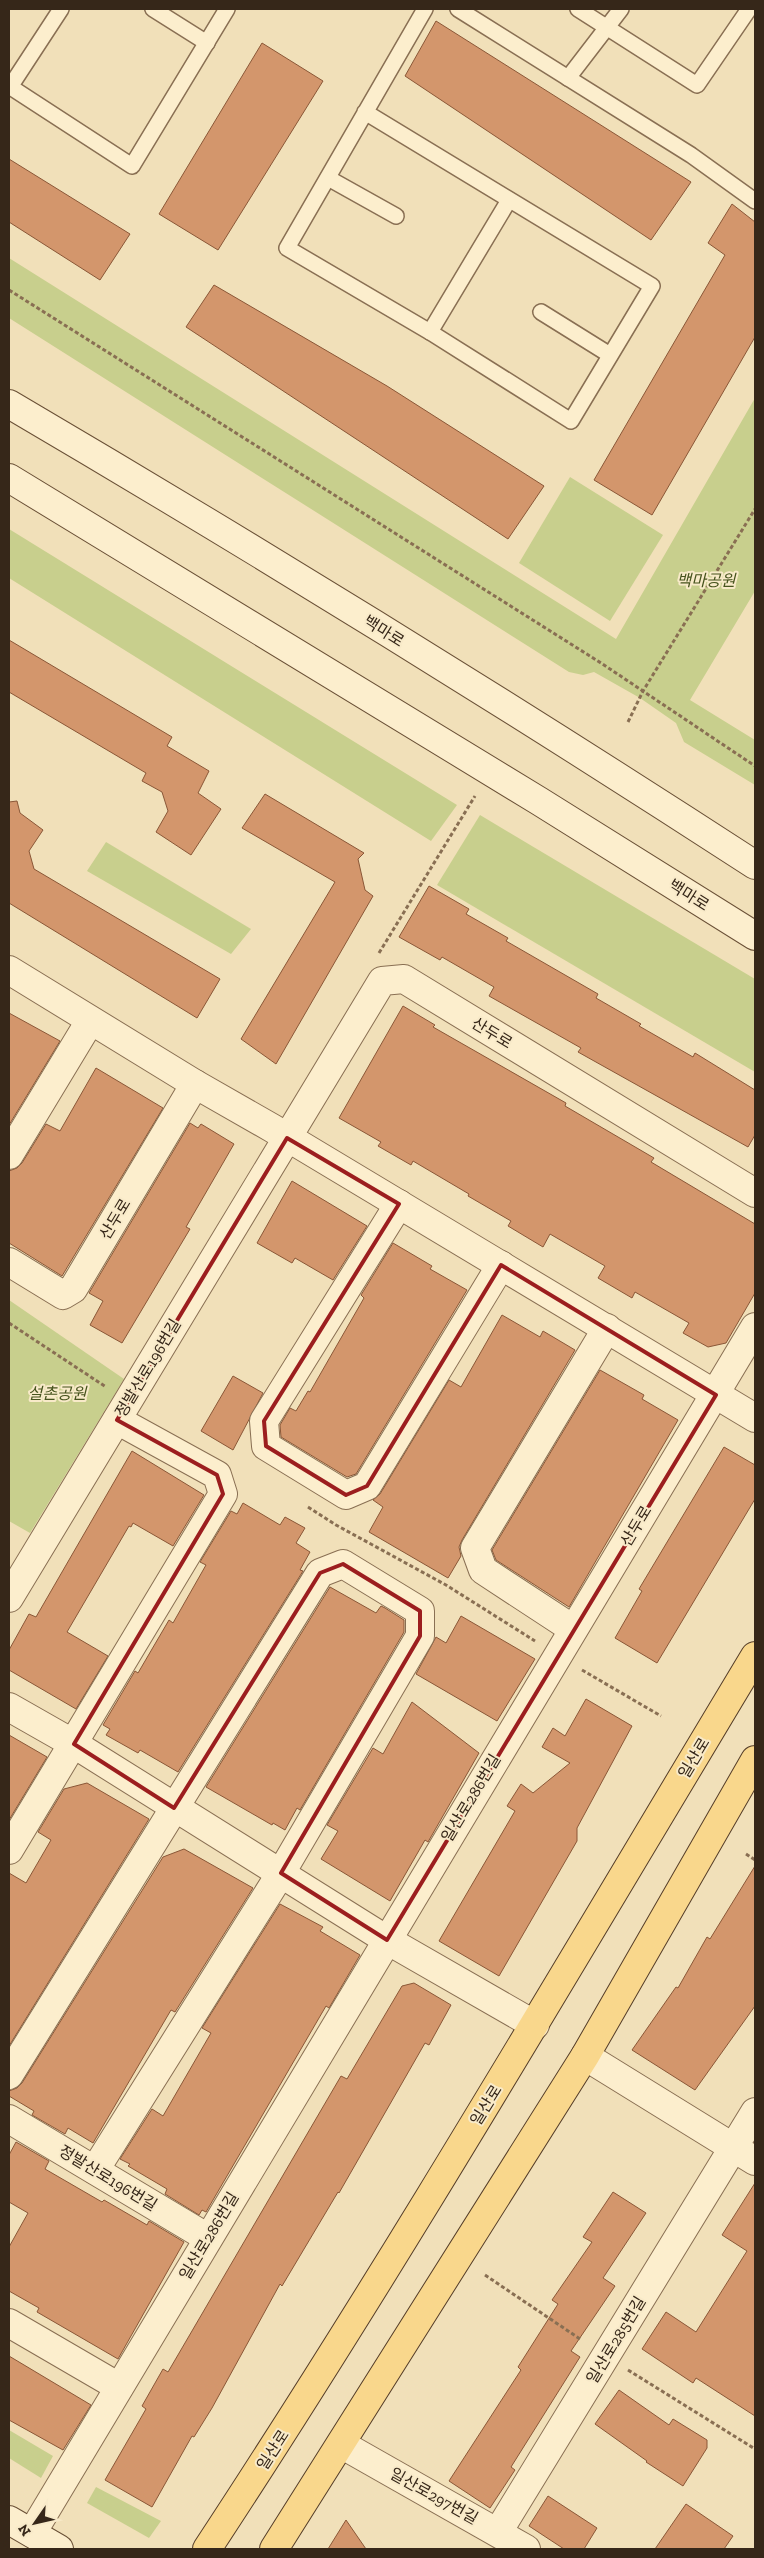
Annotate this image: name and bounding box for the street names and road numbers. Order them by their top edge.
street label: 백마로 [360,611,408,651]
street label: 백마로 [665,875,713,915]
street label: 산두로 [468,1013,516,1053]
street label: 산두로 [95,1195,135,1243]
street label: 정발산로196번길 [111,1315,185,1421]
street label: 산두로 [616,1502,656,1550]
street label: 일산로 [674,1734,714,1782]
street label: 일산로286번길 [437,1751,505,1845]
street label: 일산로 [466,2081,506,2129]
street label: 정발산로196번길 [55,2141,161,2215]
street label: 일산로286번길 [175,2189,243,2283]
street label: 일산로285번길 [582,2293,650,2387]
street label: 일산로 [253,2426,293,2474]
street label: 일산로297번길 [387,2464,481,2528]

